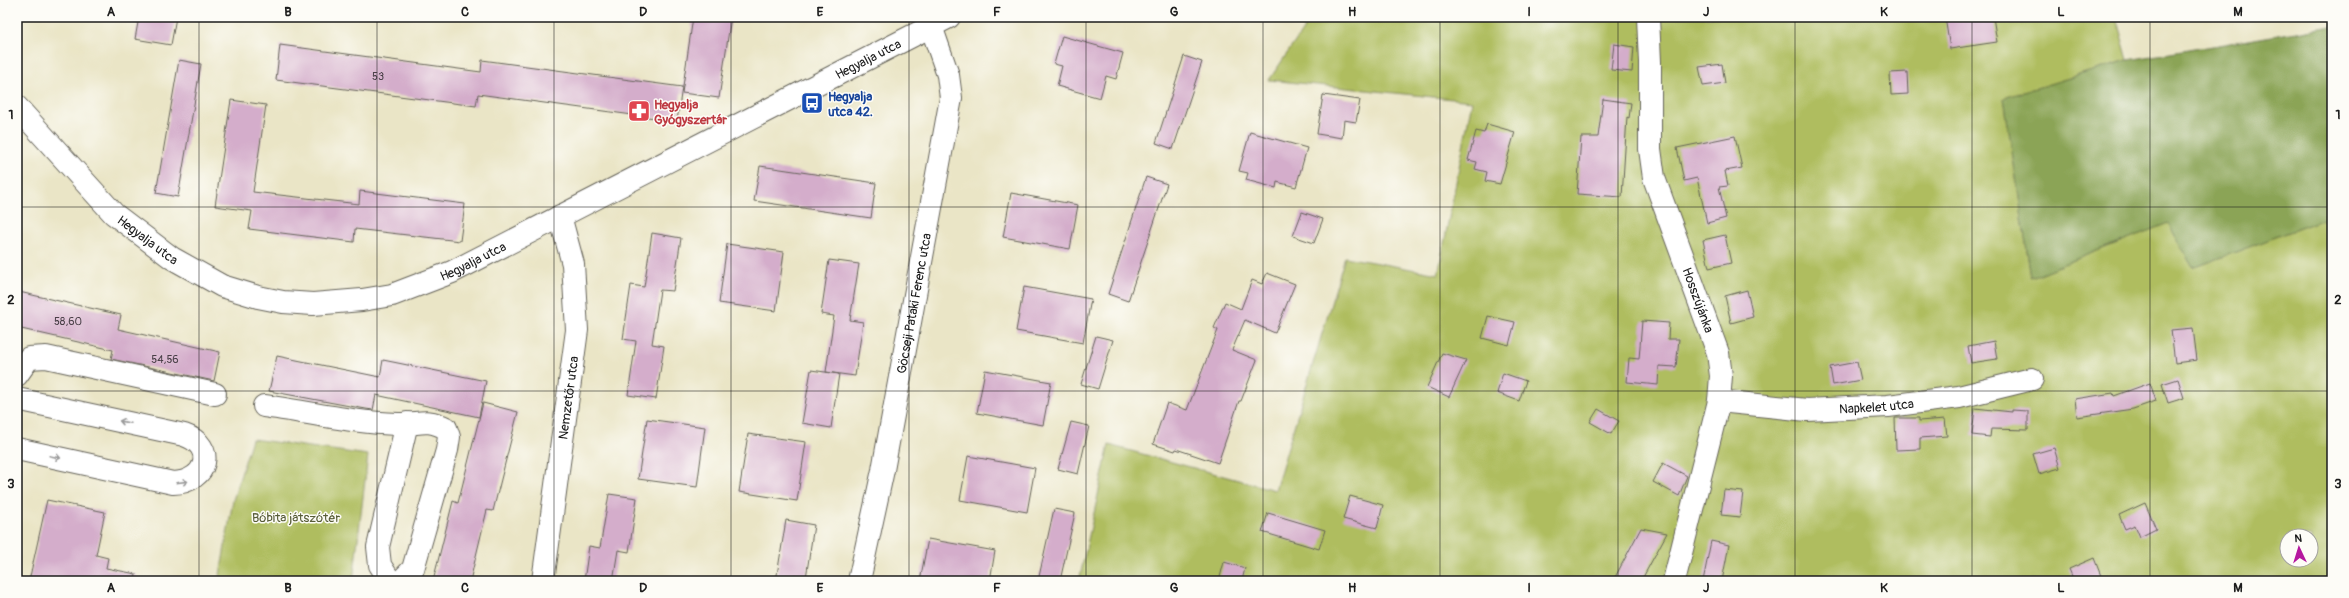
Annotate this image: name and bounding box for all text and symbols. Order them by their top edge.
text: A [107,4,116,20]
text: B [284,4,292,20]
text: C [461,4,469,20]
text: D [639,4,647,20]
text: E [817,4,824,20]
text: F [993,4,1001,20]
text: G [1170,4,1179,20]
text: H [1348,4,1356,20]
text: I [1527,4,1531,20]
text: J [1703,4,1709,20]
text: K [1880,4,1888,20]
text: L [2057,4,2065,20]
text: M [2233,4,2243,20]
street label: Hegyalja utca [833,36,904,83]
house number: 53 [372,70,384,83]
place label: Hegyalja utca 42. [828,89,873,120]
bus stop icon: Hegyalja utca 42. [799,90,825,116]
place label: Hegyalja Gyógyszertár [654,97,727,128]
pharmacy icon: Hegyalja Gyógyszertár [626,98,652,124]
text: 1 [8,107,14,123]
text: 1 [2335,107,2341,123]
street label: Hegyalja utca [114,212,180,269]
street label: Göcseji Pataki Ferenc utca [894,232,935,375]
street label: Hegyalja utca [438,239,509,285]
street label: Hosszújánka [1678,265,1717,335]
text: 2 [7,292,15,308]
text: 2 [2334,292,2342,308]
house number: 58,60 [54,315,82,328]
house number: 54,56 [151,353,179,366]
street label: Nemzetőr utca [555,355,582,441]
street label: Napkelet utca [1839,396,1915,417]
one-way arrow [119,418,132,426]
one-way arrow [48,453,61,461]
text: 3 [7,476,15,492]
text: 3 [2334,476,2342,492]
one-way arrow [175,478,188,486]
park label: Bóbita játszótér [252,510,340,526]
north arrow [2279,528,2319,568]
text: N [2294,532,2303,545]
text: A [107,580,116,596]
text: B [284,580,292,596]
text: C [461,580,469,596]
text: D [639,580,647,596]
text: E [817,580,824,596]
text: F [993,580,1001,596]
text: G [1170,580,1179,596]
text: H [1348,580,1356,596]
text: I [1527,580,1531,596]
text: J [1703,580,1709,596]
text: K [1880,580,1888,596]
text: L [2057,580,2065,596]
text: M [2233,580,2243,596]

